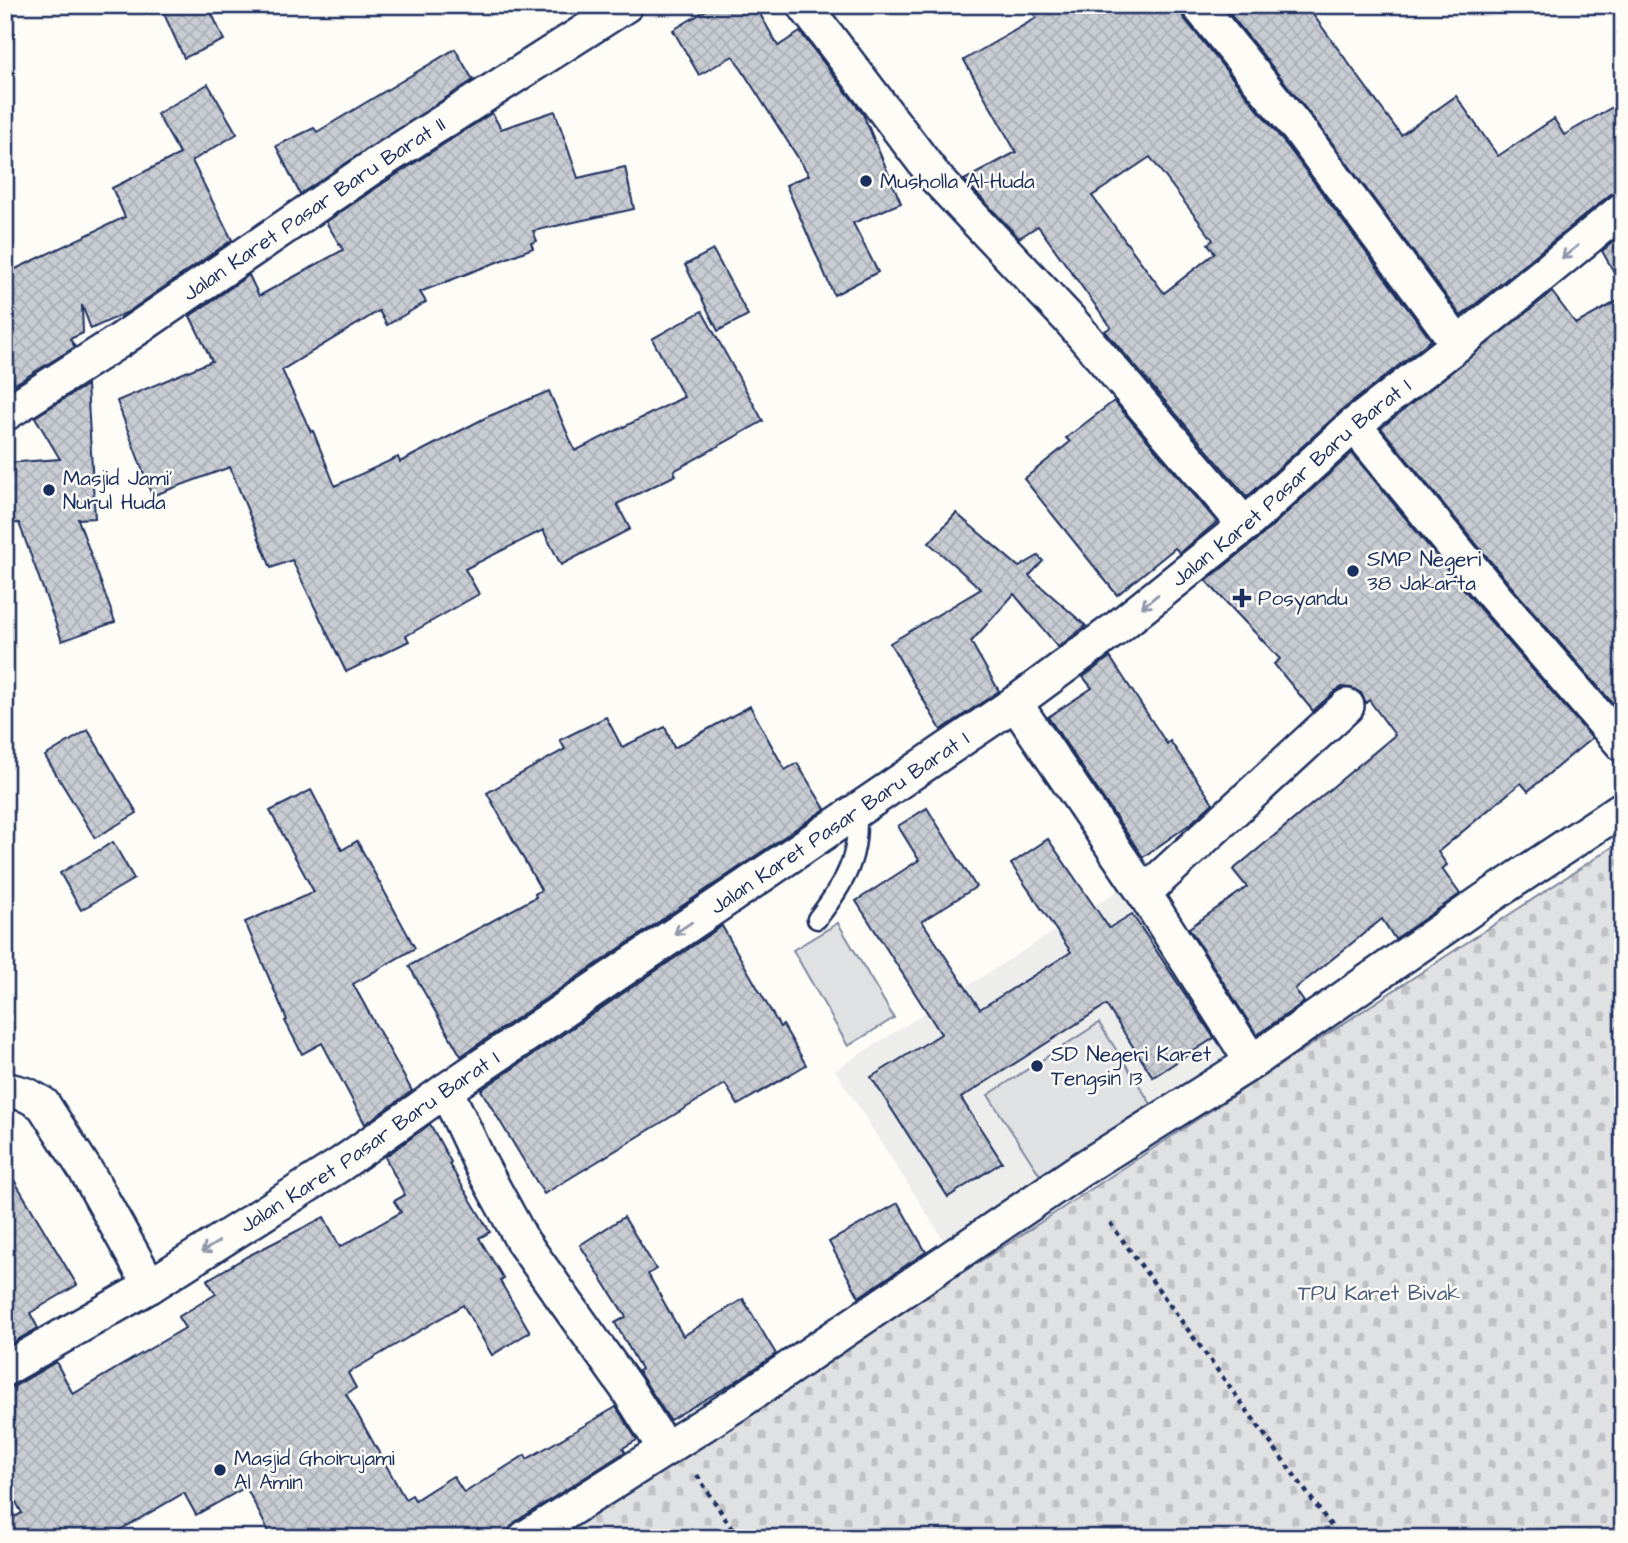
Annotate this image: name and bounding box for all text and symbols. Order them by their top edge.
street label: Jalan Karet Pasar Baru Barat II [177,110,451,308]
place label: Musholla Al-Huda [880,167,1035,196]
marker: Musholla Al-Huda [858,173,874,189]
one-way arrow [1561,244,1579,260]
street label: Jalan Karet Pasar Baru Barat I [1165,371,1417,593]
place label: Masjid Jami' Nurul Huda [63,464,172,517]
marker: Masjid Jami' Nurul Huda [41,482,57,498]
place label: SMP Negeri 38 Jakarta [1367,545,1481,598]
marker: SMP Negeri 38 Jakarta [1345,563,1361,579]
place label: Posyandu [1258,584,1348,615]
marker: Posyandu [1232,588,1252,608]
one-way arrow [1142,594,1160,609]
street label: Jalan Karet Pasar Baru Barat I [704,724,975,921]
one-way arrow [674,921,693,936]
place label: SD Negeri Karet Tengsin 13 [1051,1040,1212,1095]
street label: Jalan Karet Pasar Baru Barat I [234,1043,505,1240]
marker: SD Negeri Karet Tengsin 13 [1029,1058,1045,1074]
one-way arrow [201,1241,221,1255]
park label: TPU Karet Bivak [1298,1279,1460,1308]
place label: Masjid Ghoirujami Al Amin [234,1444,395,1497]
marker: Masjid Ghoirujami Al Amin [212,1462,228,1478]

